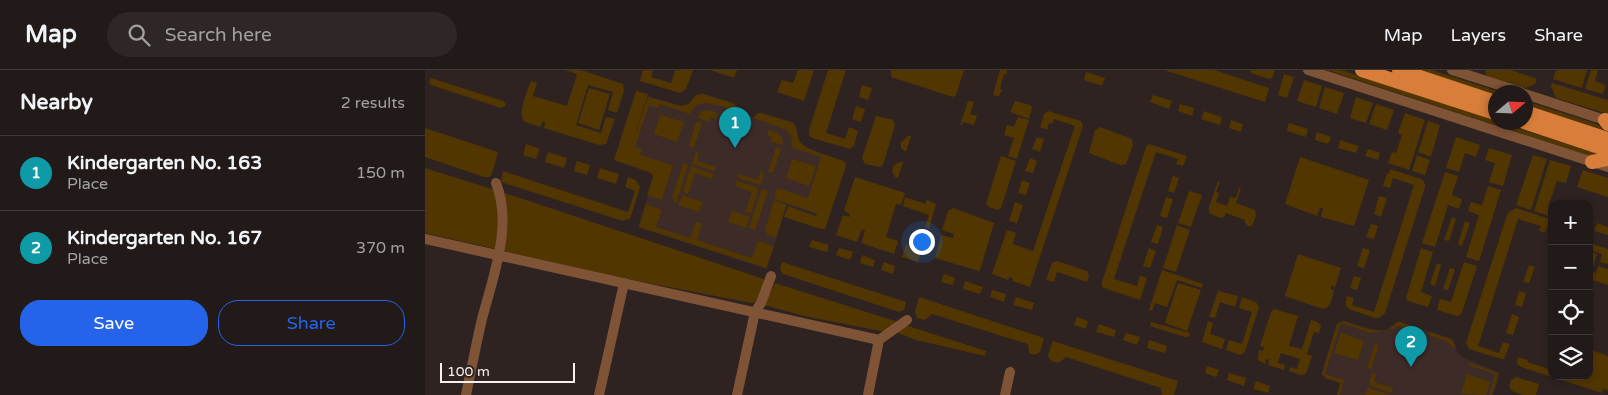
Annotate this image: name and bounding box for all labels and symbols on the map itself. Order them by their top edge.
north arrow [1488,85,1533,130]
pin: 1 [719,107,751,148]
your location [909,229,935,255]
pin: 2 [1395,326,1427,367]
scale bar [440,360,575,383]

